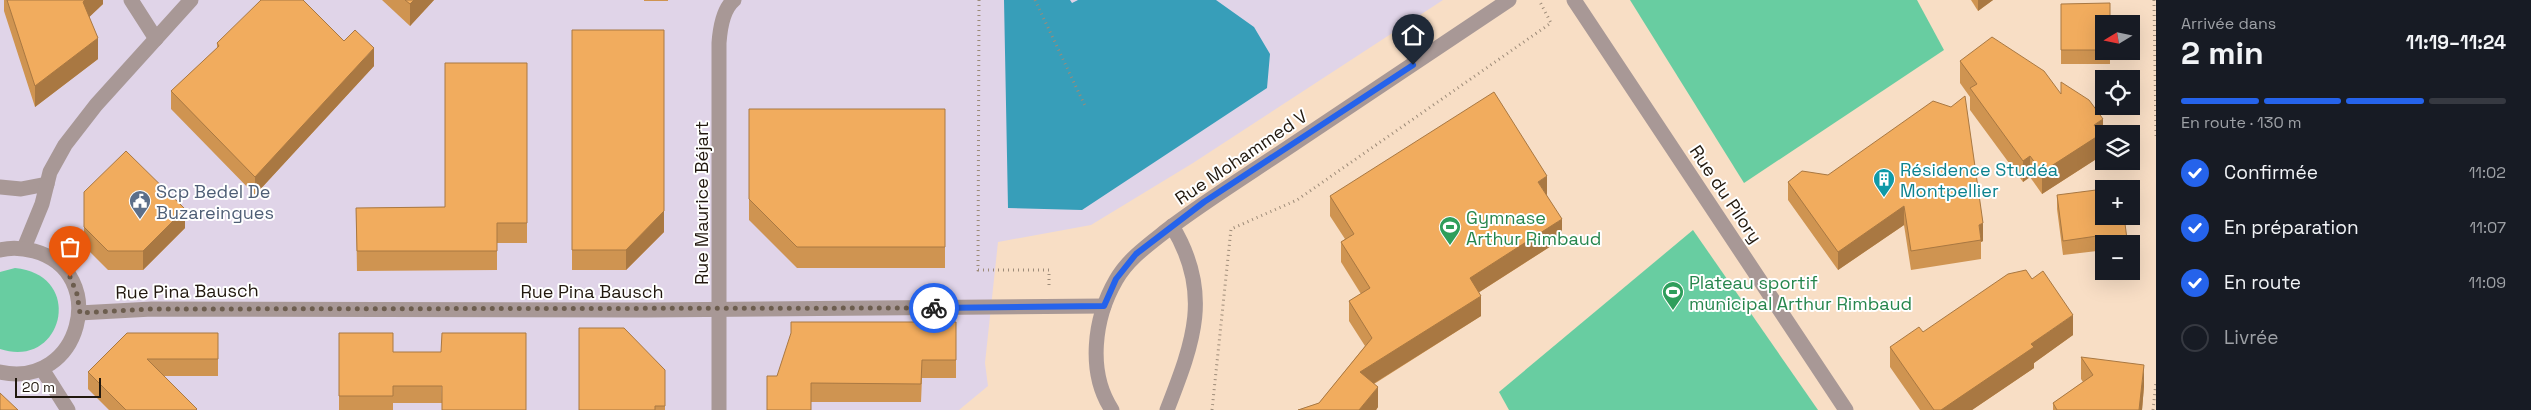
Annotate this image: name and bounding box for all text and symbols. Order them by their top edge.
text: Arrivée dans [2181,13,2276,34]
pin [1392,14,1434,65]
north arrow [2095,15,2140,60]
map controls [2095,15,2140,280]
icon: home [1399,21,1427,49]
text: 11:19–11:24 [2406,30,2506,55]
text: 2 min [2181,33,2264,73]
button: locate [2095,70,2140,115]
street label: Rue Mohammed V [1171,104,1311,210]
text: En route · 130 m [2181,112,2302,133]
street label: Rue Maurice Béjart [690,121,713,285]
button: layers [2095,125,2140,170]
street label: Rue du Pilory [1685,141,1767,247]
place label: Résidence Studéa Montpellier [1900,158,2058,202]
icon: check [2181,159,2209,187]
text: Confirmée [2224,160,2318,185]
text: 11:02 [2469,162,2506,183]
building icon: Résidence Studéa Montpellier [1872,167,1896,198]
place label: Scp Bedel De Buzareingues [156,180,274,224]
button: + [2095,180,2140,225]
public building icon: Scp Bedel De Buzareingues [128,189,152,220]
place label: Gymnase Arthur Rimbaud [1466,206,1601,250]
icon: check [2181,214,2209,242]
sports icon: Gymnase Arthur Rimbaud [1438,215,1462,246]
text: En préparation [2224,215,2359,240]
text: 11:07 [2470,217,2506,238]
pin [49,226,91,277]
icon: bag [56,233,84,261]
button: − [2095,235,2140,280]
icon: check [2181,269,2209,297]
text: En route [2224,270,2301,295]
place label: Plateau sportif municipal Arthur Rimbaud [1689,271,1912,315]
text: 11:09 [2469,272,2506,293]
street label: Rue Pina Bausch [115,278,259,304]
street label: Rue Pina Bausch [520,280,664,303]
sports icon: Plateau sportif municipal Arthur Rimbaud [1661,280,1685,311]
courier [909,283,959,333]
icon: bike [920,294,948,322]
text: Livrée [2224,325,2279,350]
scale bar [15,375,101,398]
text: 20 m [22,378,55,396]

